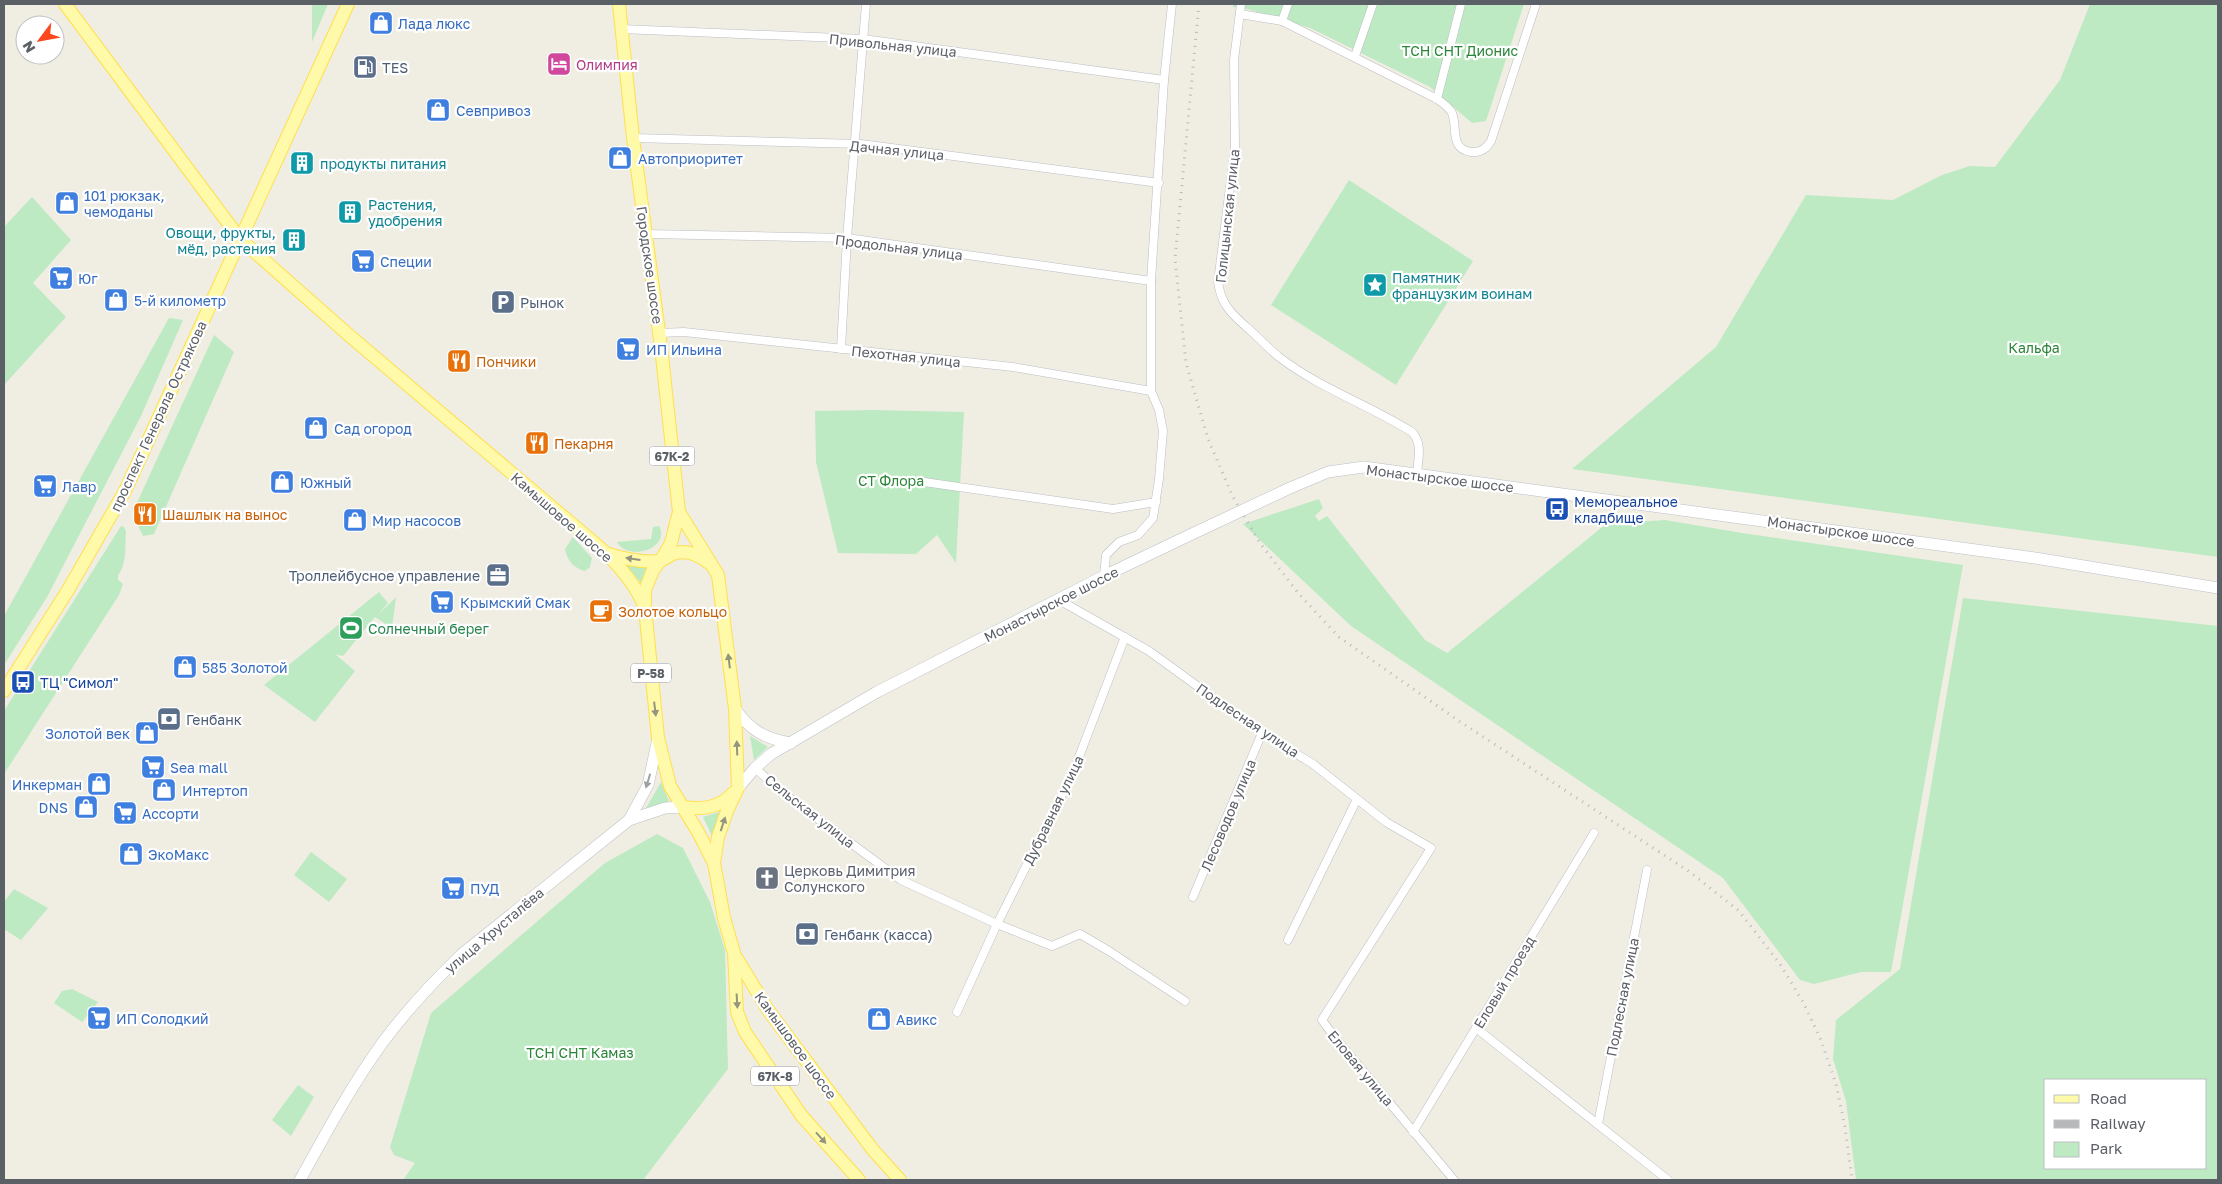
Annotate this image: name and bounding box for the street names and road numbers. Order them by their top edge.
street label: Привольная улица [828,30,958,60]
street label: Дачная улица [849,137,945,163]
street label: Голицынская улица [1212,148,1242,284]
street label: Городское шоссе [633,205,667,325]
street label: Продольная улица [834,231,964,263]
street label: проспект Генерала Острякова [106,318,210,514]
street label: Пехотная улица [850,342,962,370]
road number: 67К-2 [650,446,694,466]
street label: Монастырское шоссе [1365,460,1515,496]
street label: Камышовое шоссе [508,468,616,566]
street label: Монастырское шоссе [1766,512,1916,550]
street label: Монастырское шоссе [981,563,1121,645]
road number: Р-58 [631,664,671,682]
street label: Подлесная улица [1193,679,1303,761]
street label: Дубравная улица [1019,753,1087,867]
street label: Лесоводов улица [1197,757,1259,873]
street label: Сельская улица [762,771,858,851]
street label: улица Хрусталёва [441,884,547,976]
street label: Еловый проезд [1470,932,1539,1031]
street label: Подлесная улица [1602,936,1642,1058]
street label: Камышовое шоссе [751,988,841,1102]
street label: Еловая улица [1324,1027,1398,1109]
road number: 67К-8 [751,1066,799,1086]

